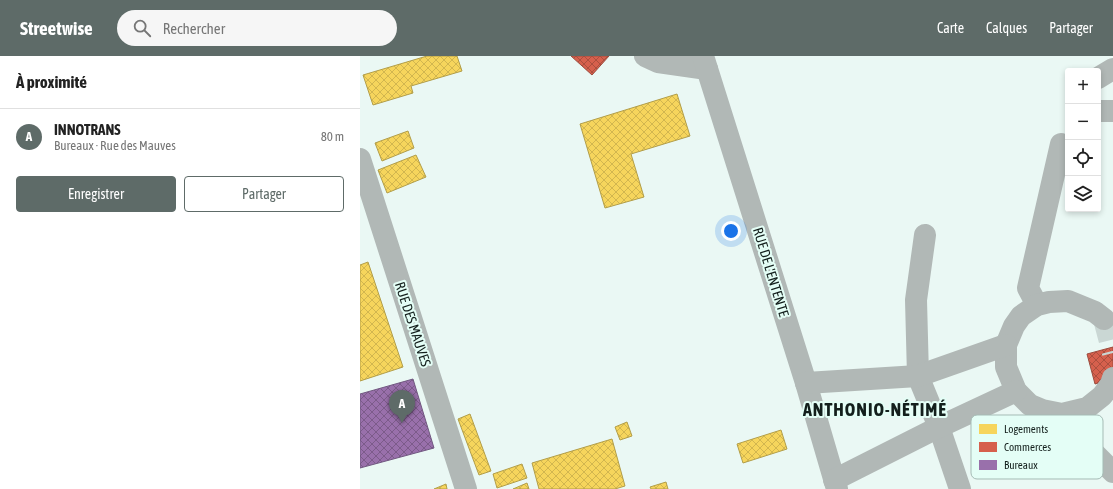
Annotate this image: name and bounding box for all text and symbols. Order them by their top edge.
search box [117,10,397,46]
text: Streetwise [20,17,93,39]
icon: search [131,17,153,39]
text: Rechercher [163,20,225,37]
text: Carte [937,20,964,36]
text: Calques [986,20,1027,36]
text: Partager [1049,20,1093,36]
map controls [1065,68,1101,212]
button: + [1065,68,1101,104]
text: À proximité [16,72,87,92]
button: − [1065,104,1101,140]
text: INNOTRANS [54,121,121,138]
text: A [26,129,32,144]
text: 80 m [321,129,344,144]
text: Bureaux · Rue des Mauves [54,138,176,153]
button: locate [1065,140,1101,176]
button: Enregistrer [16,176,176,212]
button: Partager [184,176,344,212]
button: layers [1065,176,1101,212]
your location [721,221,741,241]
street label: RUE DE L'ENTENTE [750,225,792,319]
street label: RUE DES MAUVES [392,280,434,368]
pin: A [389,390,415,423]
district label: ANTHONIO-NÉTIMÉ [802,399,947,420]
legend [971,415,1103,479]
text: Logements [1004,423,1048,435]
text: Commerces [1004,441,1051,453]
text: Bureaux [1004,459,1038,471]

